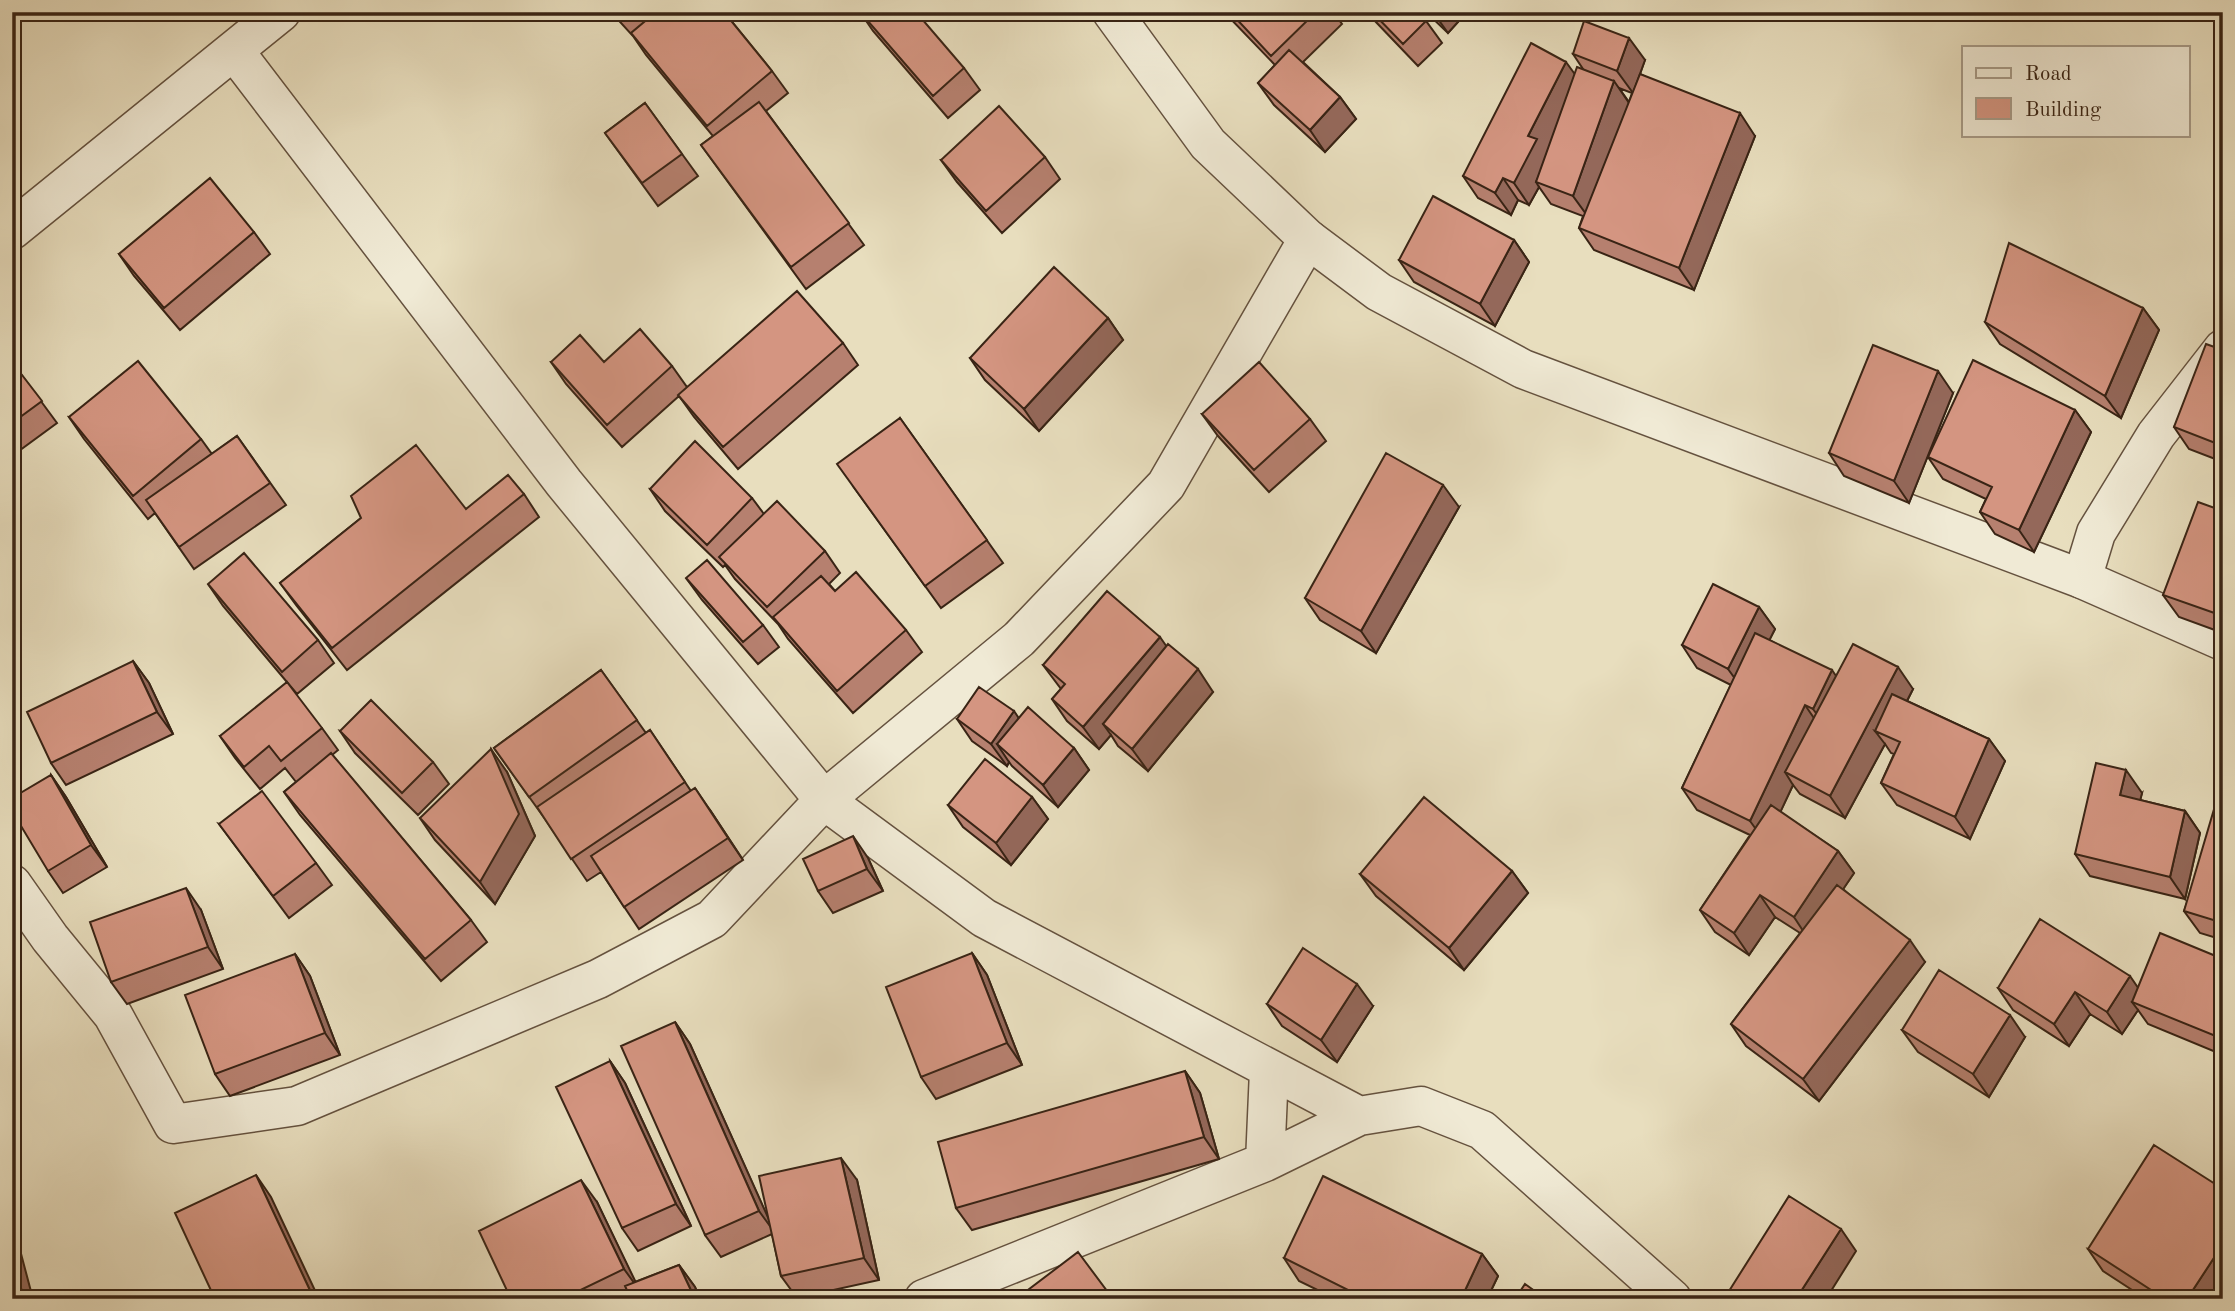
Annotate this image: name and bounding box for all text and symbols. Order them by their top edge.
legend [1962,46,2190,136]
text: Road [2025,64,2072,85]
text: Building [2025,100,2102,121]

